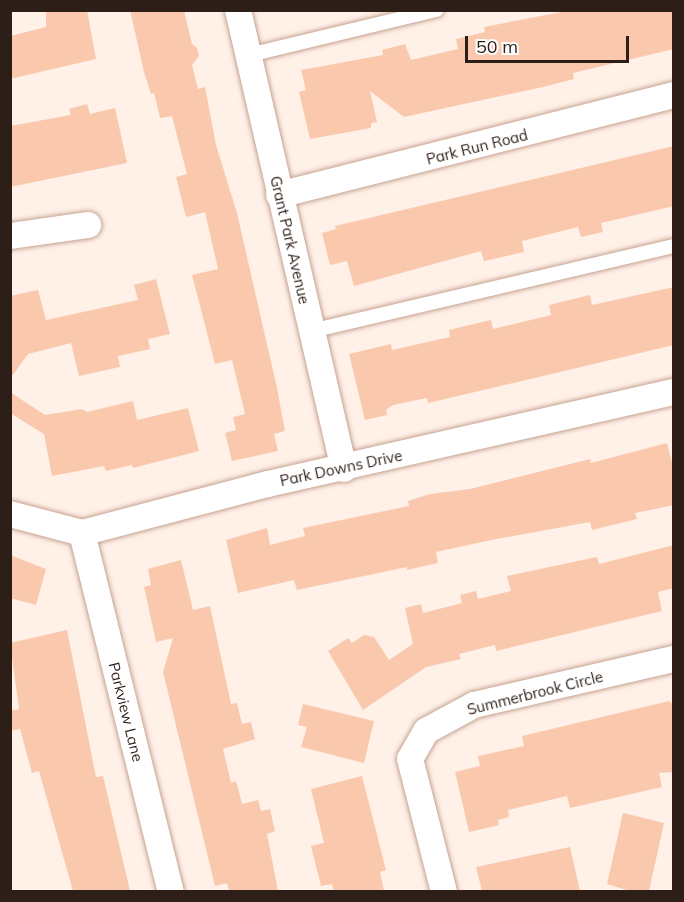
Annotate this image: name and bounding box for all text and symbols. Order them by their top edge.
scale bar [468,24,632,62]
text: 50 m [476,35,518,58]
street label: Park Run Road [424,126,530,168]
street label: Grant Park Avenue [266,174,314,306]
street label: Park Downs Drive [278,446,404,490]
street label: Parkview Lane [105,660,147,764]
street label: Summerbrook Circle [465,667,605,719]

